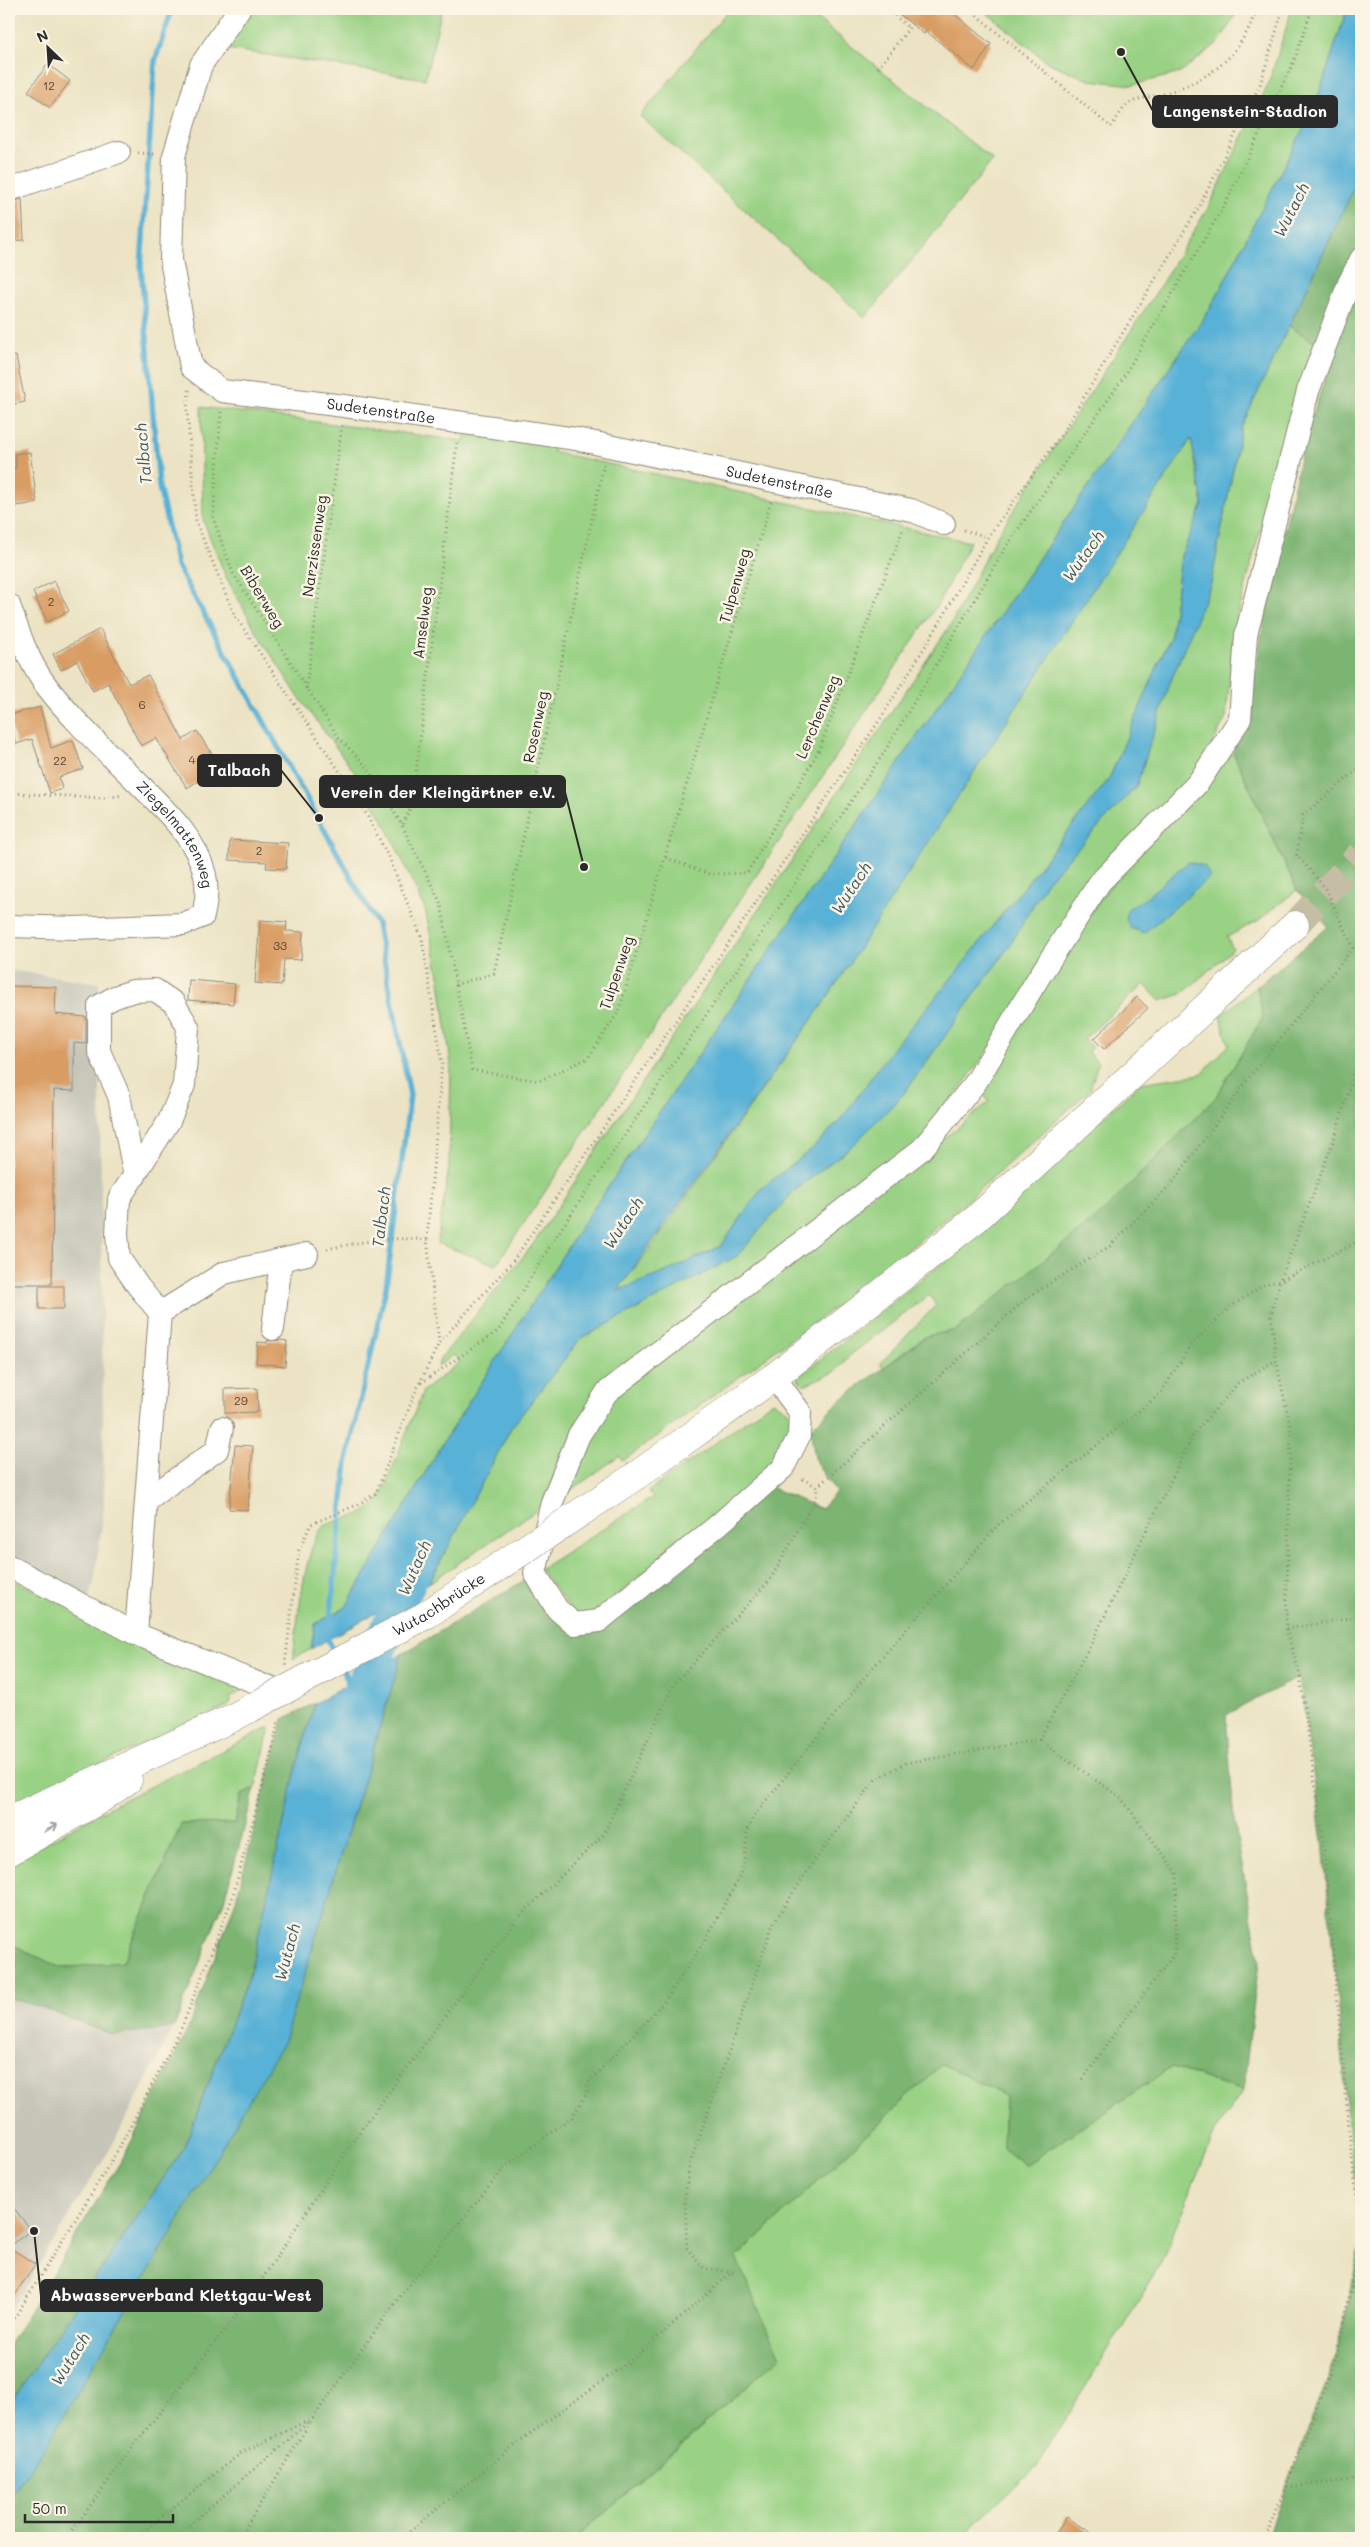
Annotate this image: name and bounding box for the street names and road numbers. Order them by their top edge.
street label: Sudetenstraße [326,393,437,428]
street label: Sudetenstraße [724,460,835,502]
street label: Narzissenweg [297,493,331,598]
street label: Tulpenweg [714,546,754,625]
street label: Biberweg [236,561,290,632]
street label: Amselweg [408,585,436,660]
street label: Lerchenweg [790,671,844,762]
street label: Rosenweg [518,689,552,765]
street label: Ziegelmattenweg [132,776,218,889]
street label: Tulpenweg [594,933,638,1012]
street label: Wutachbrücke [388,1567,489,1640]

